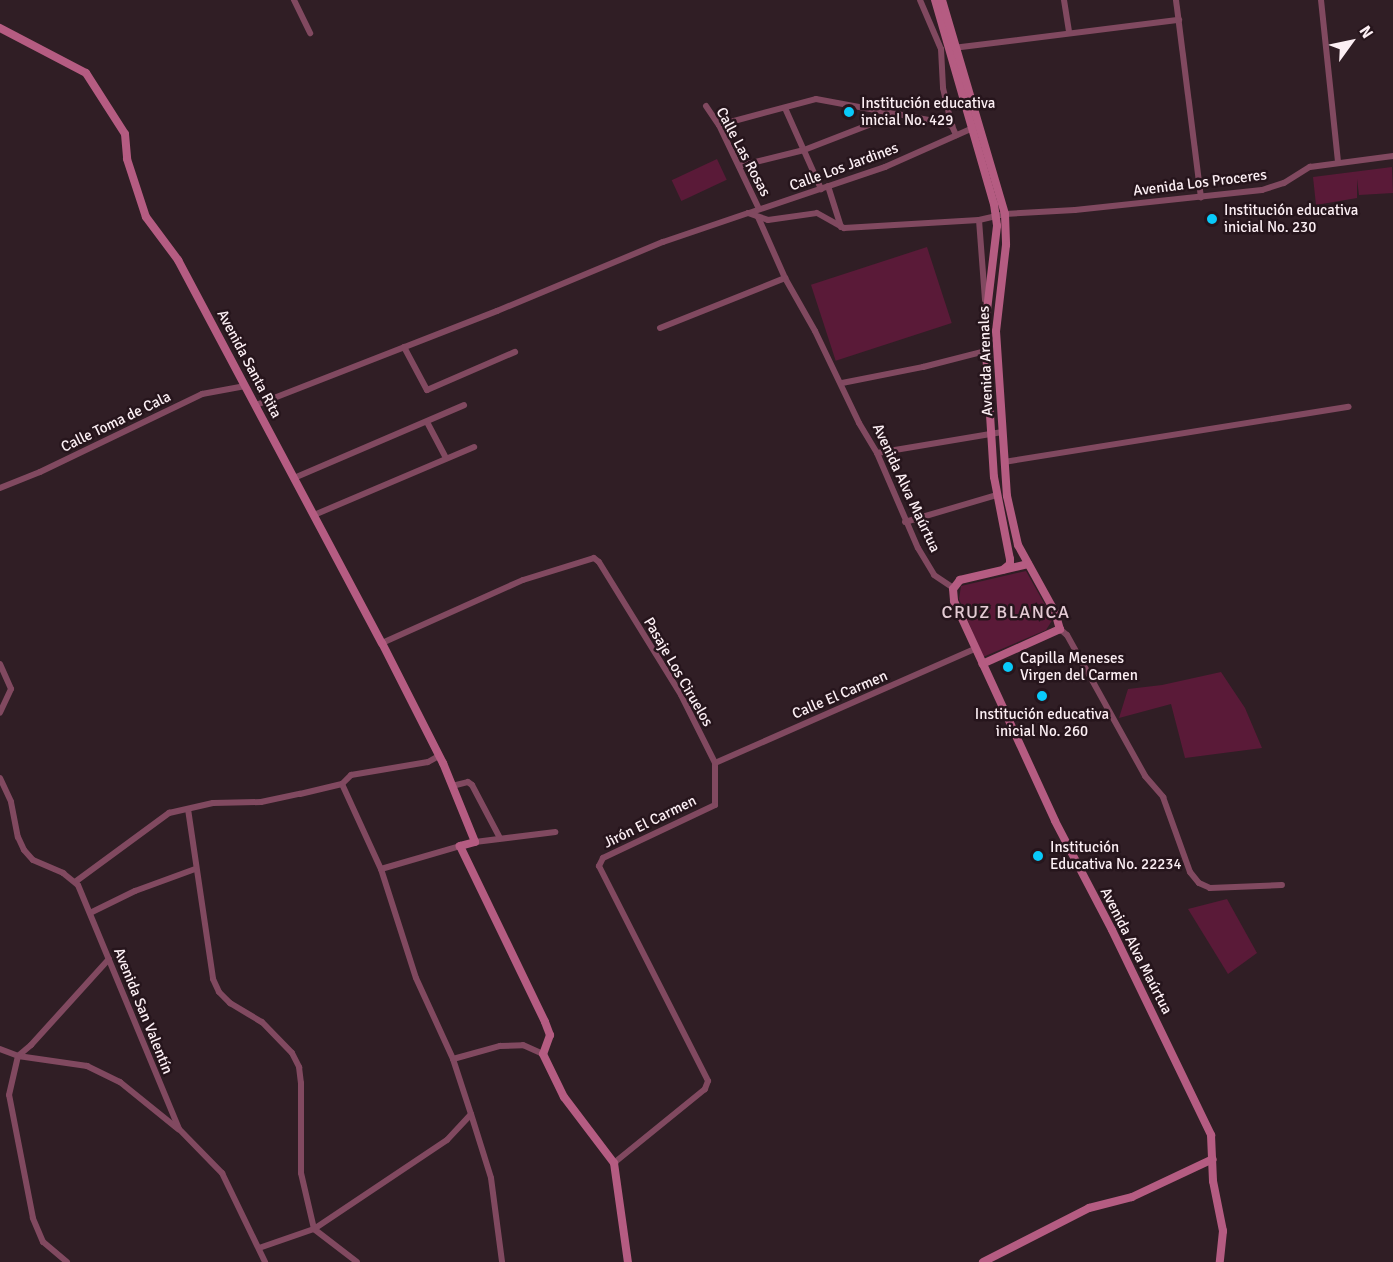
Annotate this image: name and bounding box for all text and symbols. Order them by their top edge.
north arrow [1321,12,1381,72]
text: N [1355,22,1378,42]
place label: Institución educativa inicial No. 429 [861,94,995,129]
street label: Calle Las Rosas [712,104,774,200]
marker: Institución educativa inicial No. 429 [842,105,856,119]
street label: Calle Los Jardines [787,139,901,195]
street label: Avenida Los Proceres [1132,166,1268,200]
place label: Institución educativa inicial No. 230 [1224,201,1358,236]
marker: Institución educativa inicial No. 230 [1205,212,1219,226]
street label: Avenida Arenales [975,306,997,416]
street label: Avenida Santa Rita [213,307,285,421]
street label: Calle Toma de Cala [58,388,174,456]
street label: Avenida Alva Maúrtua [868,421,944,555]
district label: CRUZ BLANCA [942,601,1070,623]
street label: Pasaje Los Ciruelos [639,614,717,730]
place label: Capilla Meneses Virgen del Carmen [1020,649,1138,684]
marker: Capilla Meneses Virgen del Carmen [1001,660,1015,674]
street label: Calle El Carmen [790,667,890,723]
marker: Institución educativa inicial No. 260 [1035,689,1049,703]
place label: Institución educativa inicial No. 260 [975,705,1109,740]
street label: Jirón El Carmen [601,792,699,852]
place label: Institución Educativa No. 22234 [1050,838,1182,873]
marker: Institución Educativa No. 22234 [1031,849,1045,863]
street label: Avenida Alva Maúrtua [1096,885,1176,1017]
street label: Avenida San Valentín [109,945,177,1077]

